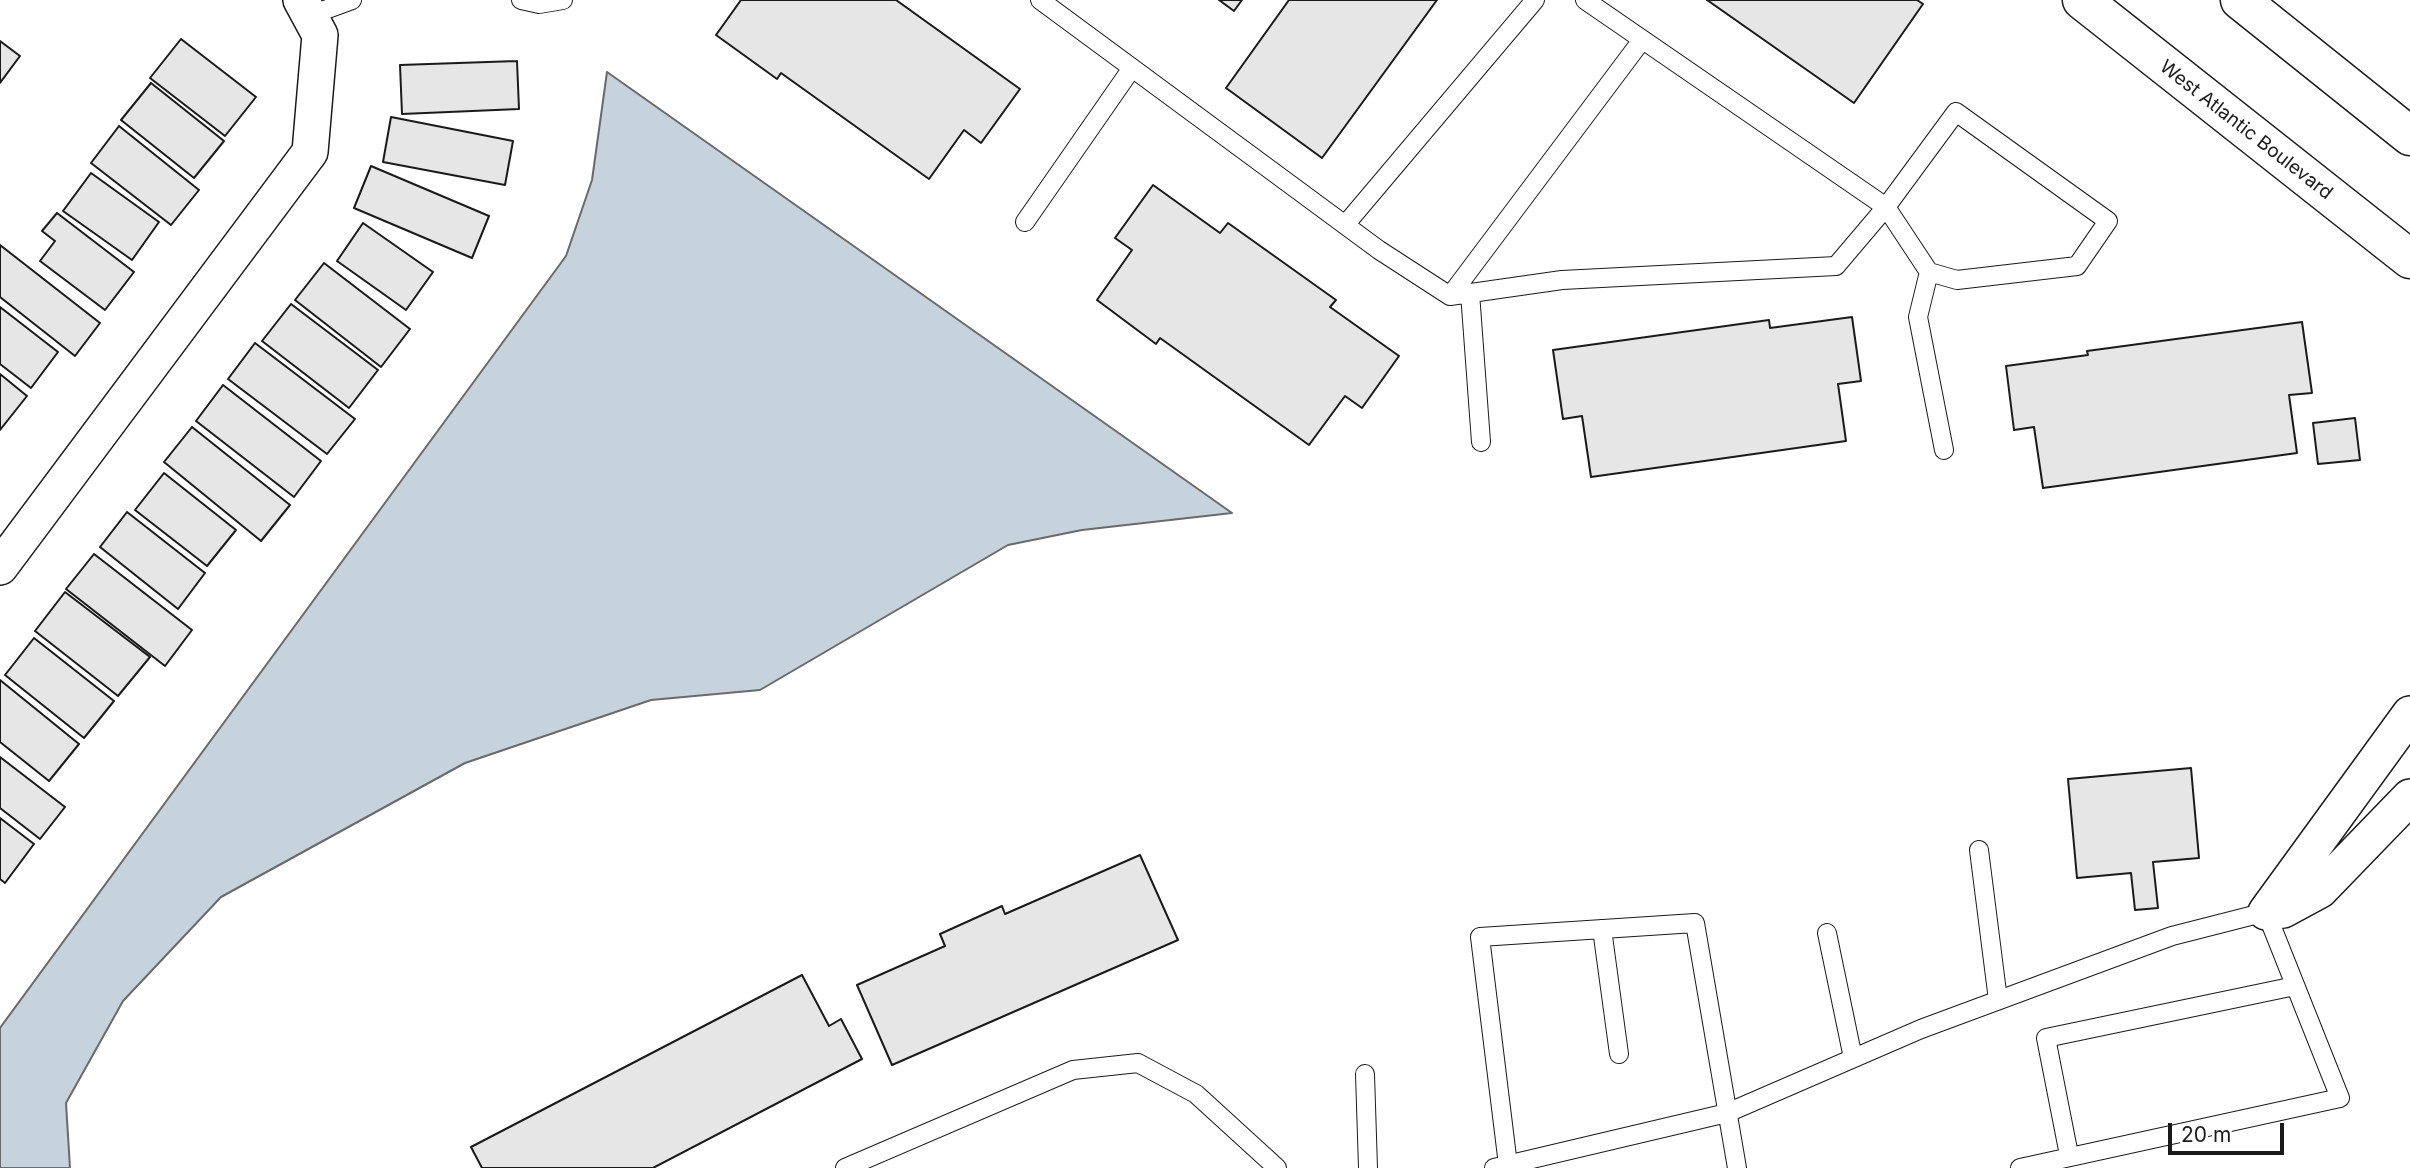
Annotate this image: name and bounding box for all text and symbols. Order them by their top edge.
street label: West Atlantic Boulevard [2155,55,2337,205]
scale bar [2172,1108,2288,1152]
text: 20 m [2181,1122,2231,1147]

